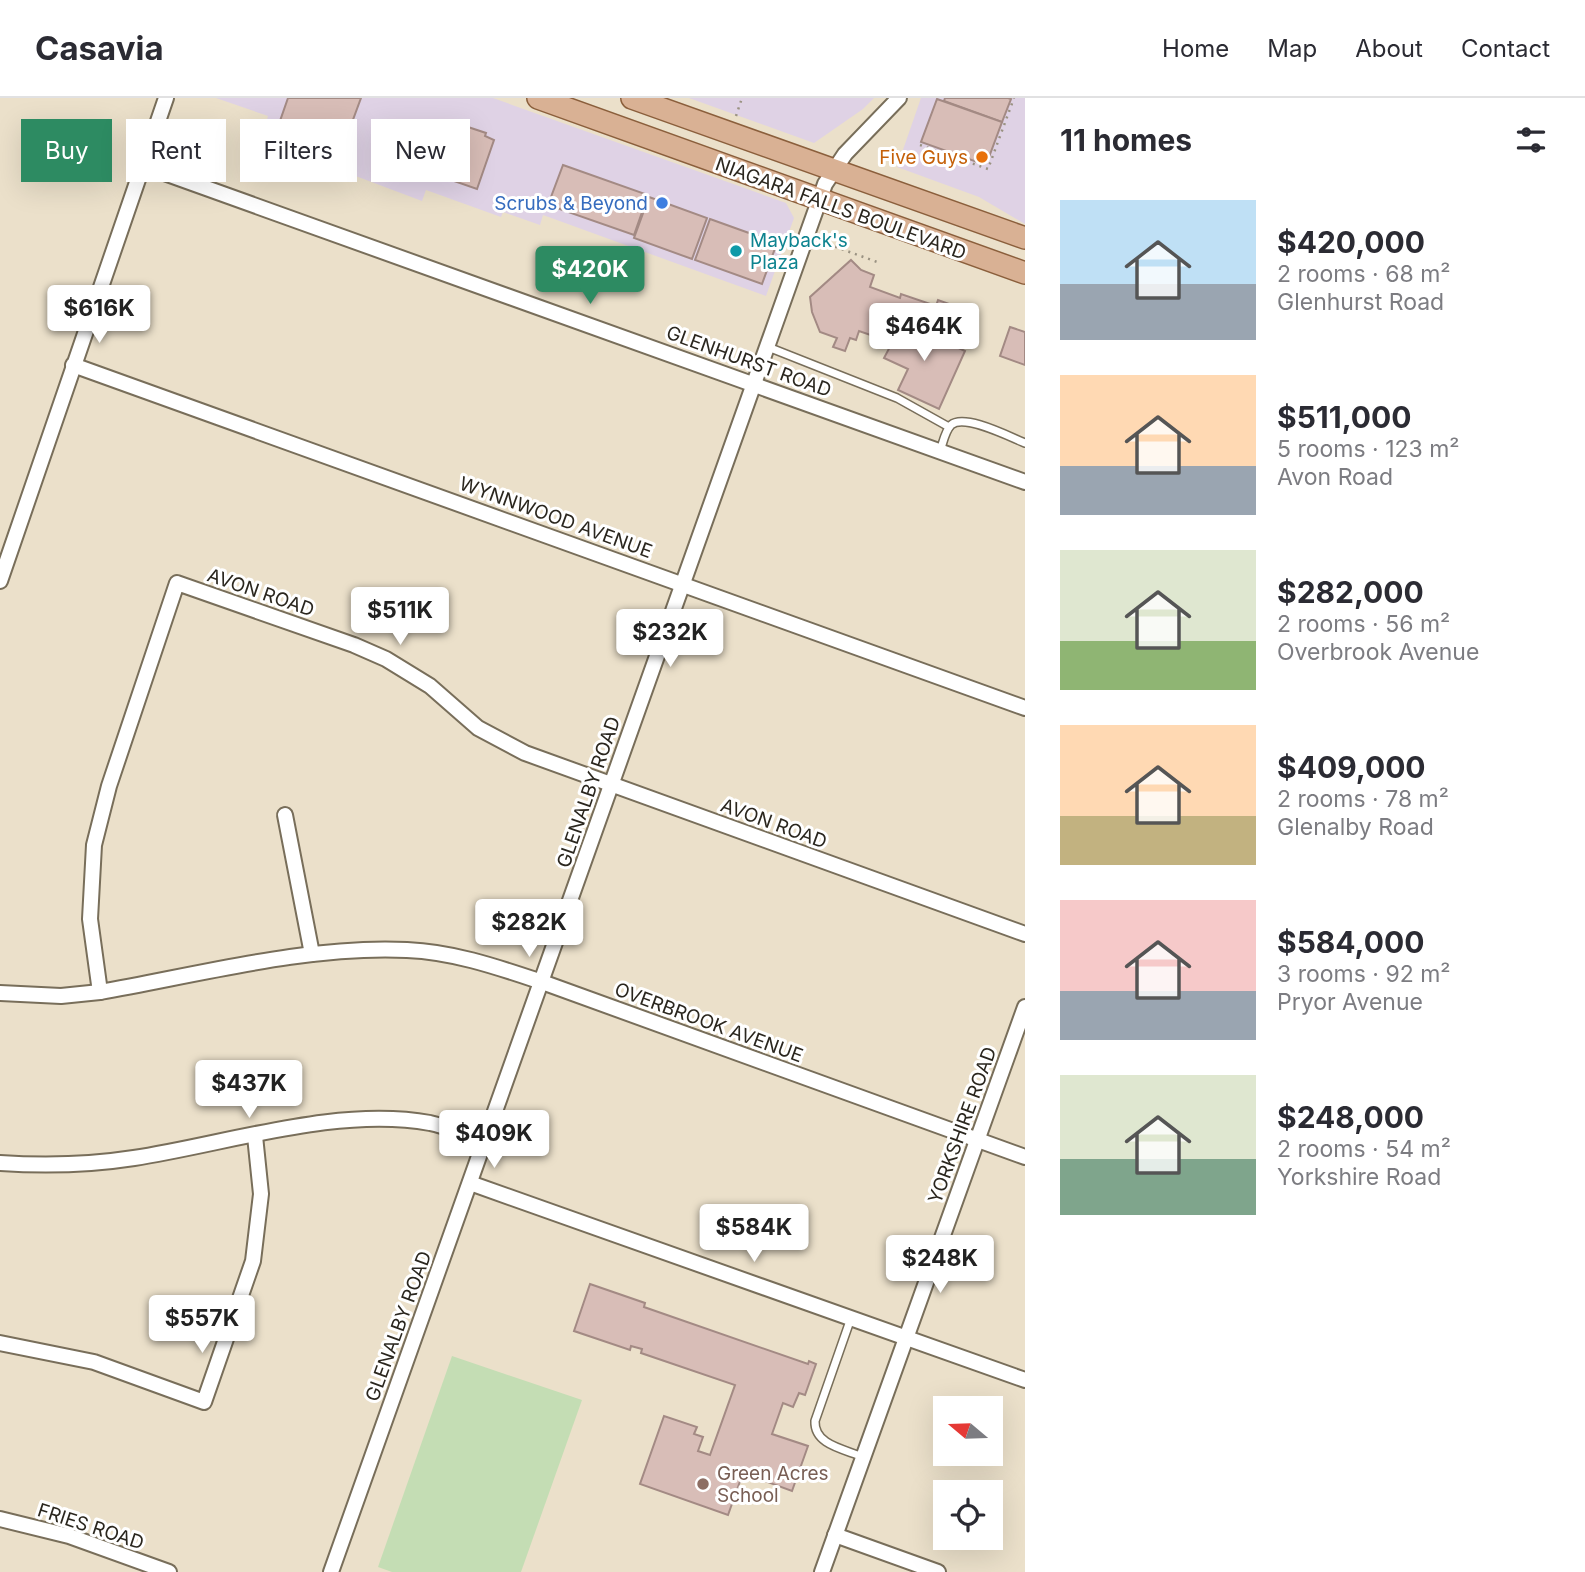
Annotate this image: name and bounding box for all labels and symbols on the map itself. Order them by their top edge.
place label: Five Guys [879,146,968,169]
marker: Five Guys [974,149,990,165]
street label: NIAGARA FALLS BOULEVARD [712,152,969,265]
place label: Scrubs & Beyond [494,192,648,215]
marker: Scrubs & Beyond [654,195,670,211]
place label: Mayback's Plaza [750,229,848,274]
marker: Mayback's Plaza [728,243,744,259]
pin: $420K [541,246,639,306]
pin: $616K [50,286,148,345]
pin: $464K [875,303,973,363]
street label: GLENHURST ROAD [663,321,834,402]
street label: WYNNWOOD AVENUE [456,472,655,563]
street label: AVON ROAD [204,563,317,621]
pin: $511K [351,588,449,647]
pin: $232K [621,610,719,669]
street label: GLENALBY ROAD [552,714,625,871]
street label: AVON ROAD [718,794,830,853]
pin: $282K [480,900,578,959]
street label: OVERBROOK AVENUE [612,978,806,1067]
street label: YORKSHIRE ROAD [923,1044,1001,1207]
pin: $437K [200,1060,298,1120]
pin: $409K [445,1110,543,1170]
pin: $584K [705,1204,803,1264]
pin: $248K [891,1236,989,1295]
street label: GLENALBY ROAD [361,1248,436,1404]
pin: $557K [153,1296,251,1355]
north arrow [933,1396,1003,1466]
place label: Green Acres School [717,1462,829,1507]
marker: Green Acres School [695,1476,711,1492]
street label: FRIES ROAD [35,1498,147,1554]

